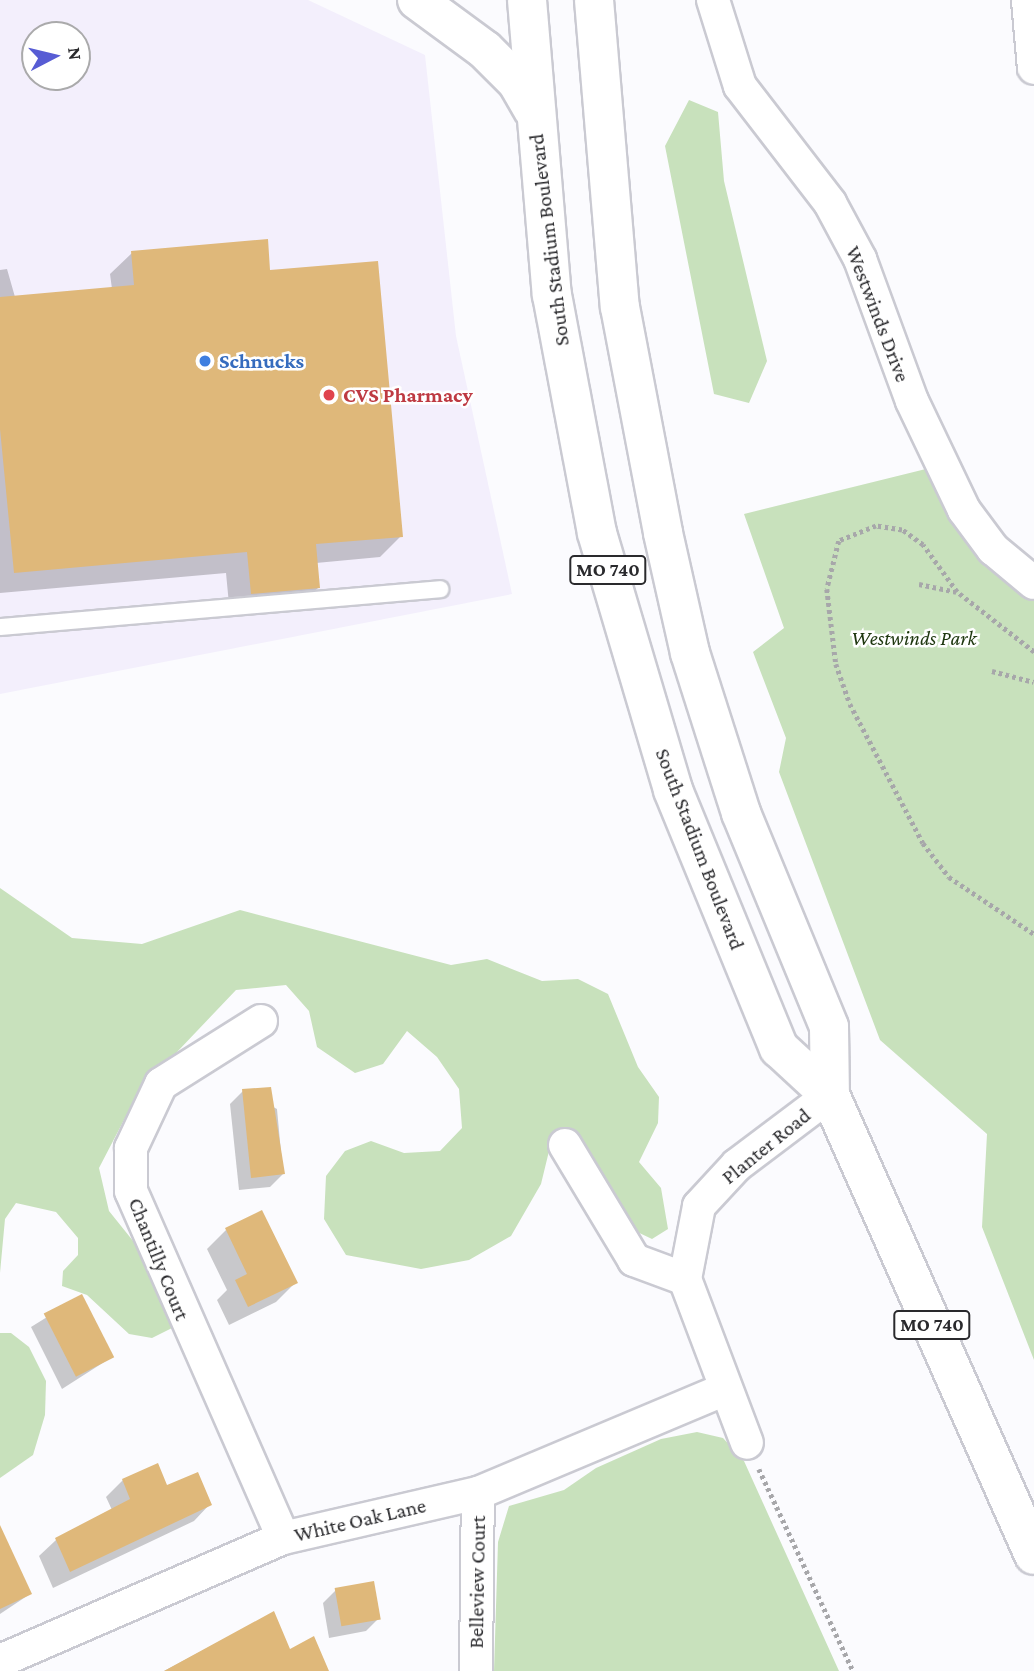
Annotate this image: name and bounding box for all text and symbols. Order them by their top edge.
north arrow [21,21,91,91]
text: N [64,46,87,61]
street label: South Stadium Boulevard [523,133,575,347]
street label: Westwinds Drive [840,242,916,386]
place label: Schnucks [219,348,304,374]
marker: Schnucks [197,353,213,369]
place label: CVS Pharmacy [343,382,473,408]
marker: CVS Pharmacy [321,387,337,403]
road number: MO 740 [568,554,648,586]
park label: Westwinds Park [851,625,977,651]
street label: South Stadium Boulevard [650,745,750,953]
street label: Planter Road [716,1103,816,1189]
street label: Chantilly Court [123,1194,195,1324]
road number: MO 740 [892,1310,972,1340]
street label: White Oak Lane [292,1493,428,1547]
street label: Belleview Court [463,1515,491,1649]

